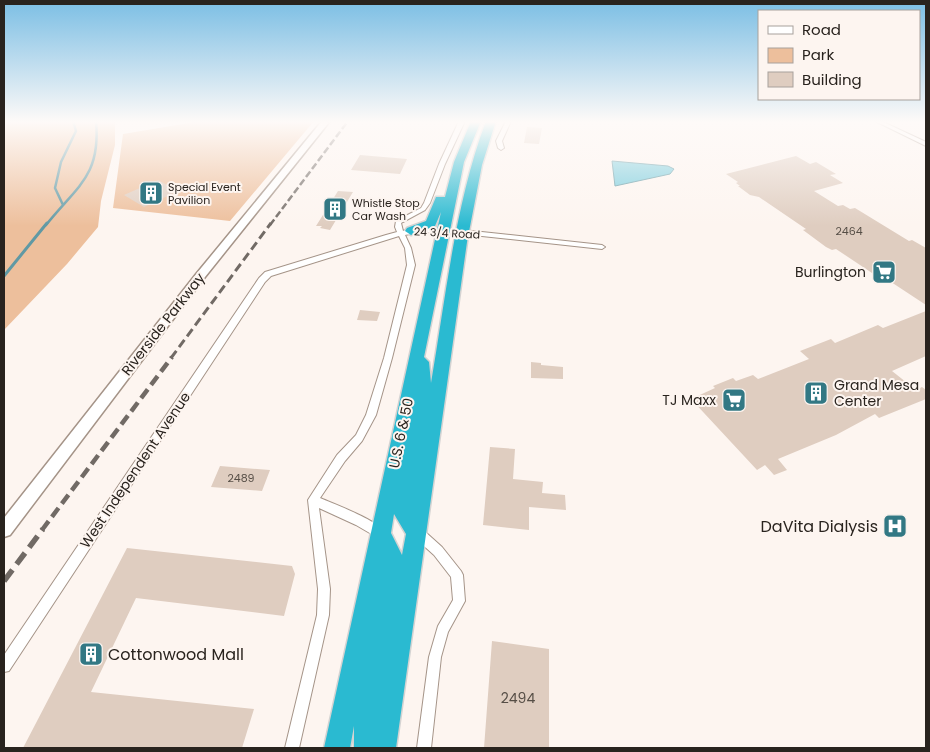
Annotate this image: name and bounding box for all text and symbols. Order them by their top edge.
legend [758,10,920,100]
text: Road [802,19,841,40]
text: Park [802,44,834,65]
text: Building [802,69,862,90]
place label: Special Event Pavilion [168,179,241,208]
building icon: Special Event Pavilion [138,180,164,206]
place label: Whistle Stop Car Wash [352,195,420,224]
building icon: Whistle Stop Car Wash [322,196,348,222]
street label: 24 3/4 Road [413,223,481,243]
house number: 2464 [835,223,863,239]
supermarket icon: Burlington [871,259,897,285]
place label: Burlington [795,262,866,282]
street label: Riverside Parkway [117,268,209,379]
place label: Grand Mesa Center [834,375,919,411]
building icon: Grand Mesa Center [803,380,829,406]
supermarket icon: TJ Maxx [721,387,747,413]
street label: West Independent Avenue [75,388,195,552]
place label: TJ Maxx [662,390,716,410]
street label: U.S. 6 & 50 [384,396,418,470]
house number: 2489 [227,470,255,486]
hospital icon: DaVita Dialysis [882,513,908,539]
place label: DaVita Dialysis [761,515,878,538]
building icon: Cottonwood Mall [78,641,104,667]
place label: Cottonwood Mall [108,643,244,666]
house number: 2494 [501,688,535,708]

